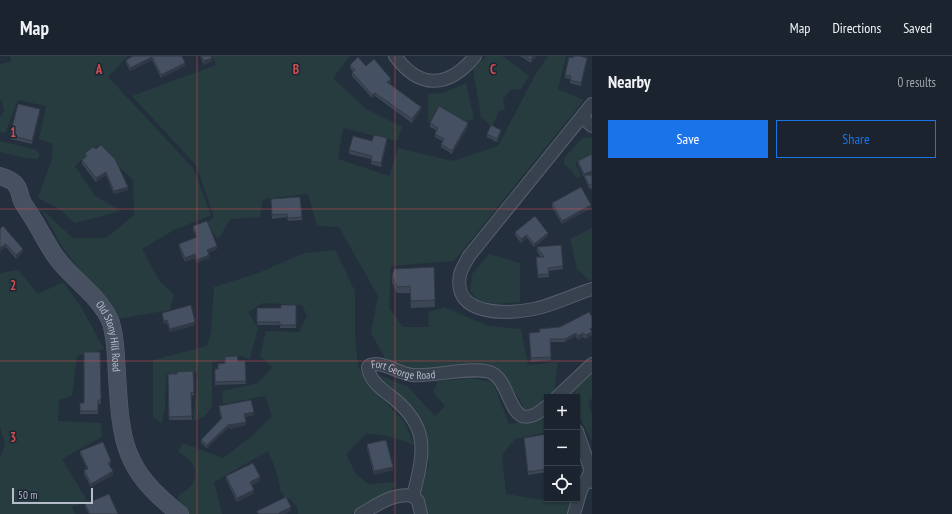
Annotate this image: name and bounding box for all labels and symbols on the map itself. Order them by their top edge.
text: A [95,61,103,78]
text: B [293,61,299,78]
text: C [490,61,496,78]
text: 1 [10,124,16,141]
text: 2 [10,277,16,294]
street label: Old Stony Hill Road [93,298,124,372]
street label: Fort George Road [370,357,436,382]
text: 3 [10,429,16,446]
scale bar [12,486,93,505]

